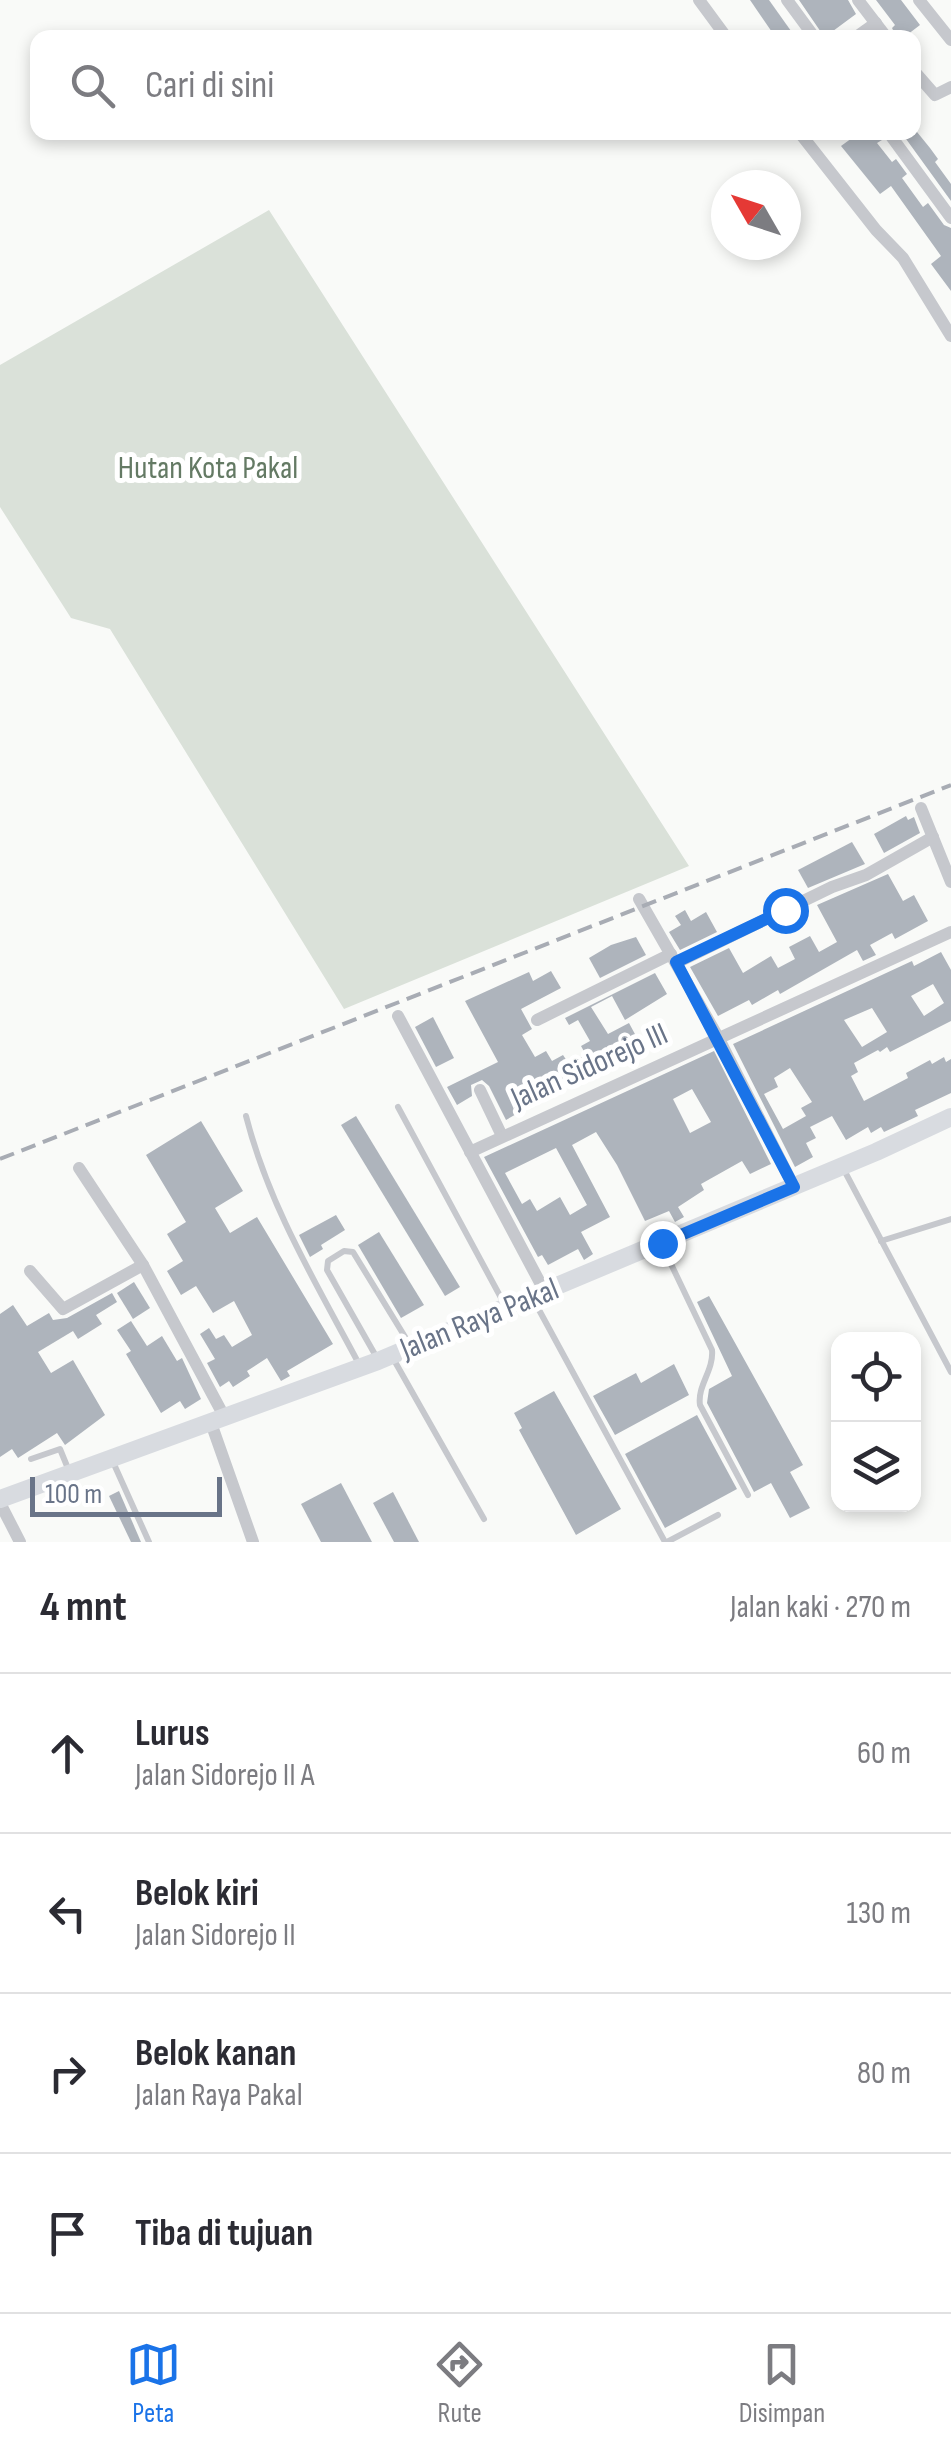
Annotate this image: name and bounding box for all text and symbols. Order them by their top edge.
search box [30,30,921,140]
icon: search [65,58,120,113]
text: Cari di sini [145,63,274,108]
north arrow [711,170,801,260]
park label: Hutan Kota Pakal [118,449,298,488]
route start [763,888,809,934]
street label: Jalan Sidorejo III [504,1015,674,1119]
route end [640,1221,686,1267]
street label: Jalan Raya Pakal [394,1270,565,1369]
map controls [831,1332,921,1512]
button: locate [831,1332,921,1422]
button: layers [831,1422,921,1512]
scale bar [30,1472,222,1516]
text: 100 m [45,1478,102,1511]
text: 4 mnt [40,1582,127,1633]
text: Jalan kaki · 270 m [730,1588,911,1627]
text: Lurus [135,1711,209,1756]
icon: ahead [40,1726,95,1781]
text: 60 m [857,1734,911,1773]
text: Jalan Sidorejo II A [135,1756,315,1795]
text: Belok kiri [135,1871,259,1916]
icon: left [40,1886,95,1941]
text: 130 m [846,1894,911,1933]
text: Jalan Sidorejo II [135,1916,296,1955]
text: Belok kanan [135,2031,296,2076]
icon: right [40,2046,95,2101]
text: 80 m [857,2054,911,2093]
text: Jalan Raya Pakal [135,2076,303,2115]
icon: arrive [40,2206,95,2261]
text: Tiba di tujuan [135,2211,313,2256]
tab: Peta [126,2337,181,2430]
tab: Rute [432,2337,487,2430]
tab: Disimpan [739,2337,825,2430]

